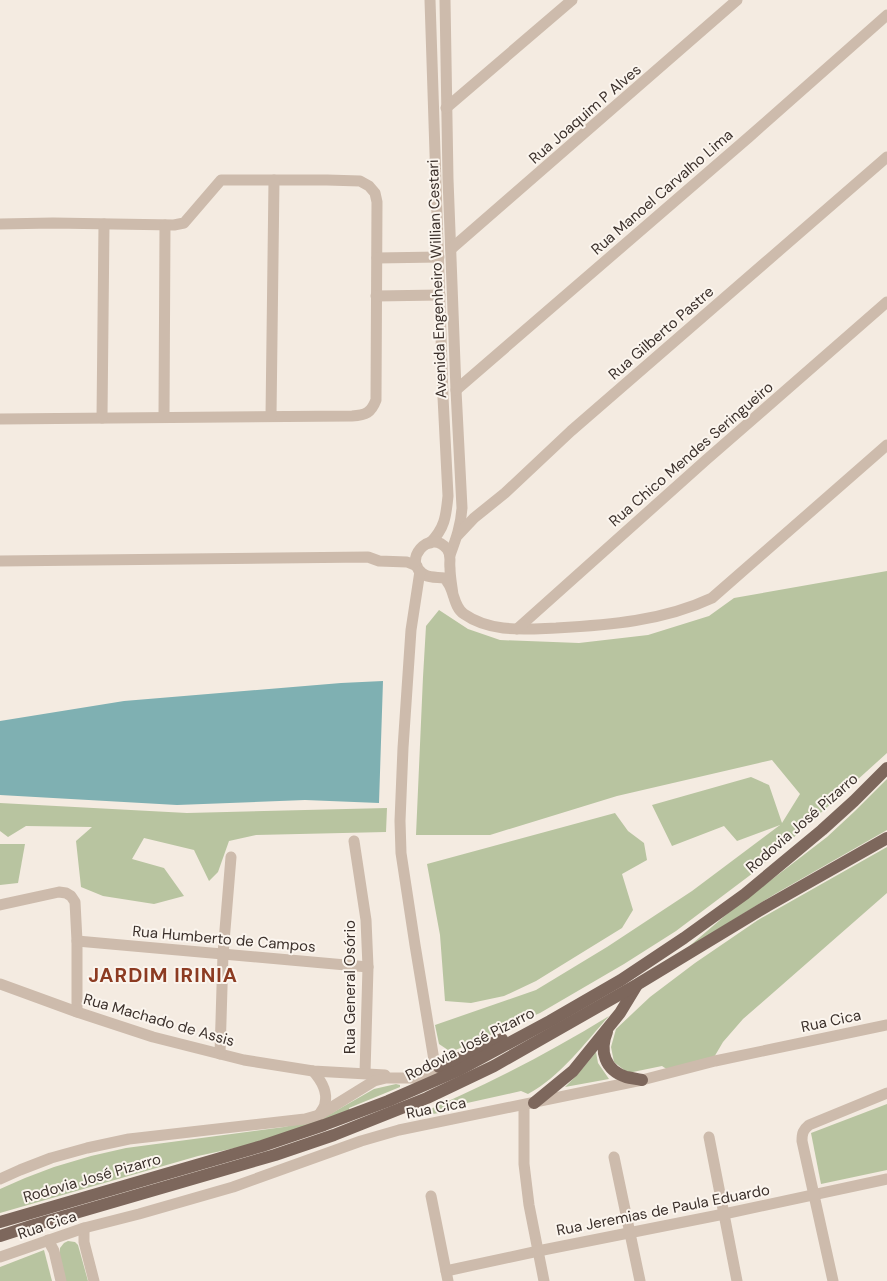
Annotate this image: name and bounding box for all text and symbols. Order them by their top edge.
street label: Rua Joaquim P Alves [525,60,645,168]
street label: Rua Manoel Carvalho Lima [587,125,737,259]
street label: Avenida Engenheiro Willian Cestari [423,159,451,399]
street label: Rua Gilberto Pastre [604,282,718,384]
street label: Rua Chico Mendes Seringueiro [605,377,777,531]
street label: Rodovia José Pizarro [742,769,862,877]
street label: Rua General Osório [340,920,360,1054]
street label: Rua Humberto de Campos [132,921,316,957]
district label: JARDIM IRINIA [88,962,238,988]
street label: Rua Machado de Assis [81,989,237,1051]
street label: Rodovia José Pizarro [402,1003,538,1085]
street label: Rua Cica [799,1005,863,1037]
street label: Rua Cica [404,1092,468,1124]
street label: Rodovia José Pizarro [21,1149,163,1207]
street label: Rua Jeremias de Paula Eduardo [555,1179,771,1241]
street label: Rua Cica [15,1206,79,1244]

